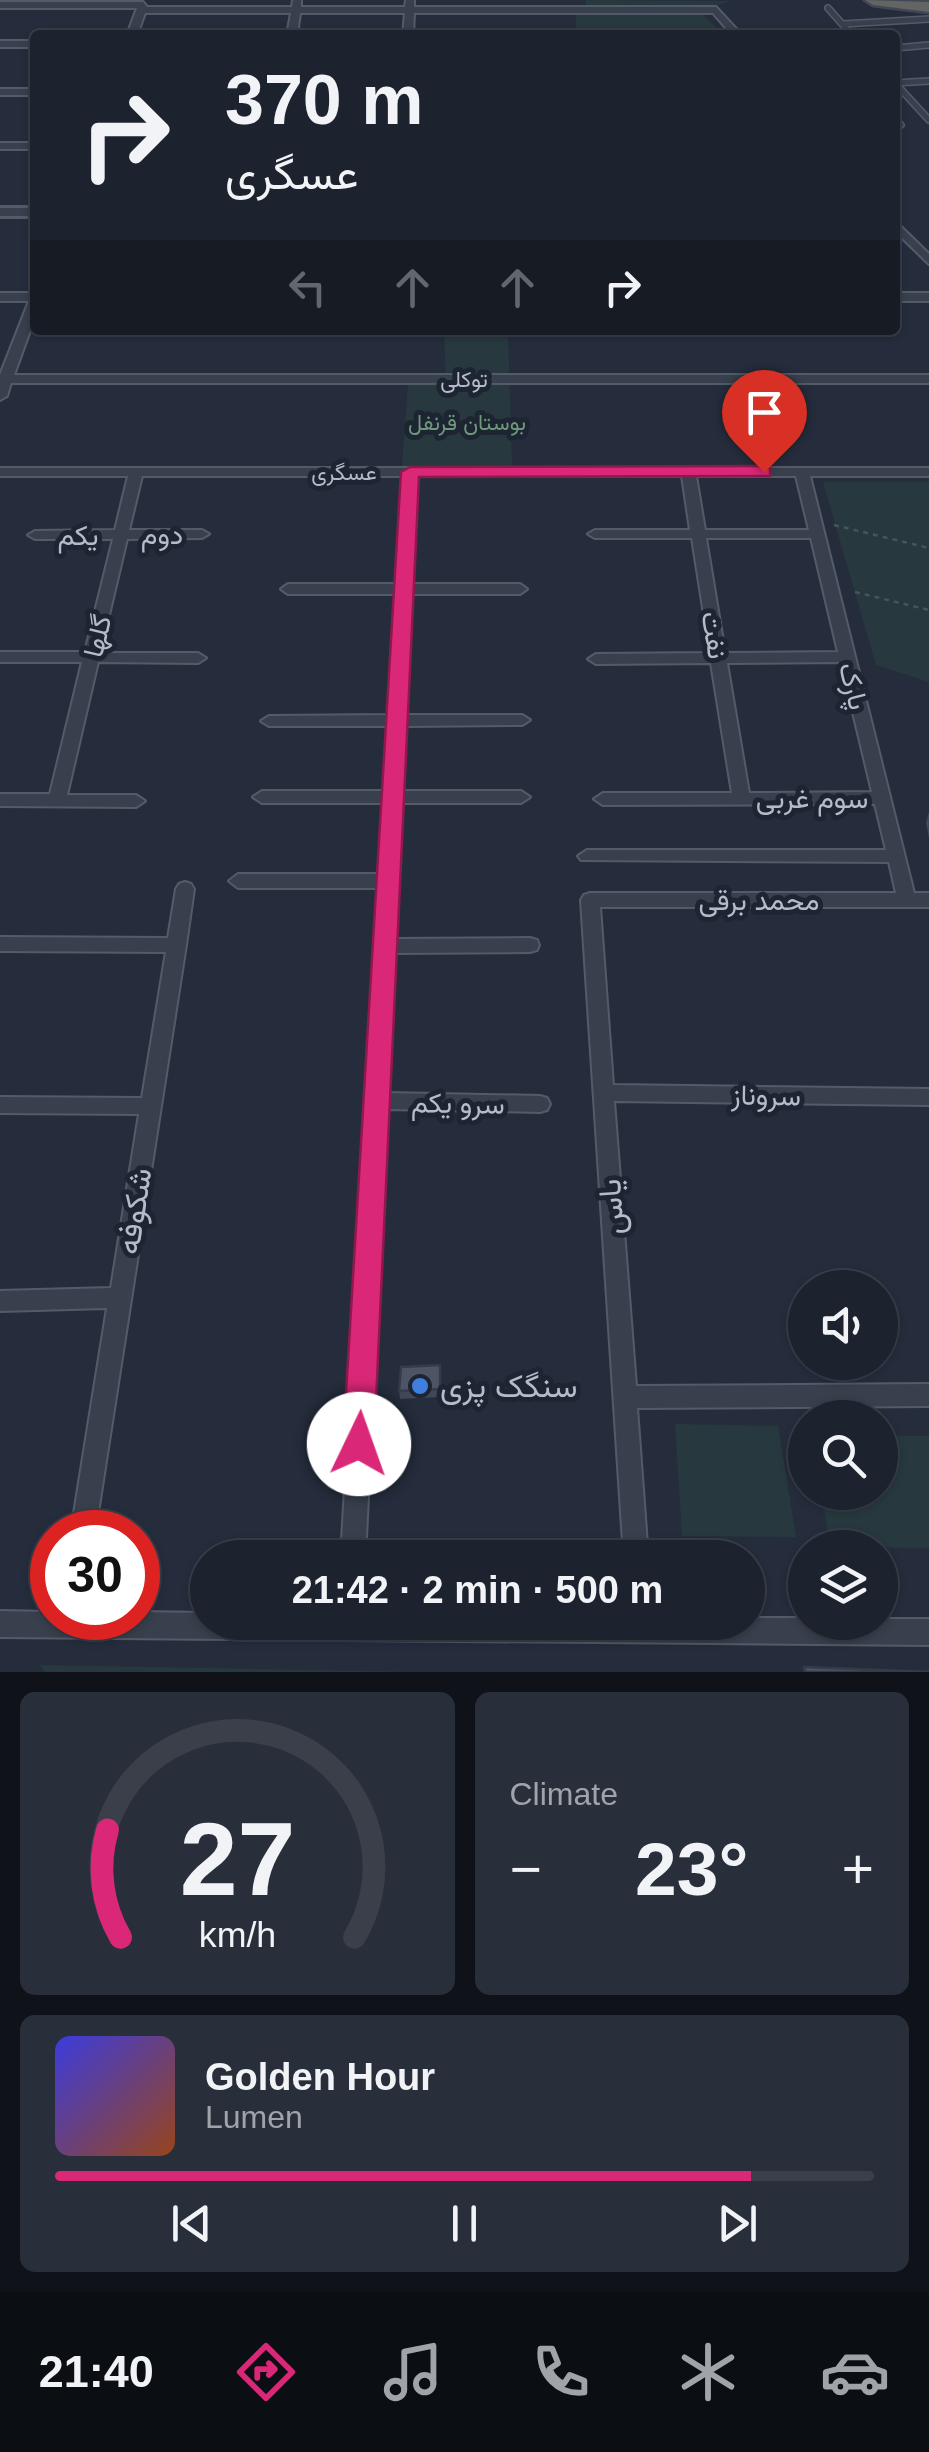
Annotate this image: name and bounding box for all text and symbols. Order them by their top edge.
text: 370 m [225,61,423,139]
icon: right [60,70,190,200]
text: عسگری [225,148,359,199]
icon: left [280,260,335,315]
icon: ahead [385,260,440,315]
icon: ahead [490,260,545,315]
icon: right [595,260,650,315]
street label: توکلی [440,367,488,393]
pin [722,370,807,473]
icon: arrive [737,385,792,440]
park label: بوستان قرنفل [408,410,526,436]
street label: عسگری [311,460,377,486]
street label: دوم [141,519,183,553]
street label: یکم [58,520,98,554]
street label: نفت [695,609,734,661]
street label: گلها [77,612,120,661]
street label: پارک [830,659,874,714]
street label: سوم غربی [756,783,868,817]
street label: محمد برقی [699,885,819,918]
street label: سروناز [730,1079,801,1114]
street label: سرو یکم [411,1087,505,1123]
street label: شکوفه [109,1165,161,1257]
street label: یاس [591,1178,632,1236]
map controls [788,1270,898,1640]
button: sound [788,1270,898,1380]
place label: سنگک پزی [440,1368,577,1408]
marker: سنگک پزی [409,1375,431,1397]
position arrow [307,1392,411,1496]
button: search [788,1400,898,1510]
speed limit sign: 30 [30,1510,160,1640]
button: layers [788,1530,898,1640]
text: 21:42 · 2 min · 500 m [292,1569,663,1611]
text: Climate [510,1776,618,1812]
text: 27 [179,1801,295,1917]
text: 23° [635,1827,748,1911]
text: − [510,1838,542,1900]
text: + [842,1838,874,1900]
text: km/h [199,1915,276,1955]
text: Golden Hour [205,2056,435,2098]
text: Lumen [205,2099,303,2135]
icon: previous [164,2196,219,2251]
icon: pause [437,2196,492,2251]
icon: next [710,2196,765,2251]
icon: directions [231,2337,301,2407]
icon: music [378,2337,448,2407]
icon: phone [526,2337,596,2407]
icon: climate [673,2337,743,2407]
icon: car [820,2337,890,2407]
text: 21:40 [39,2346,154,2397]

